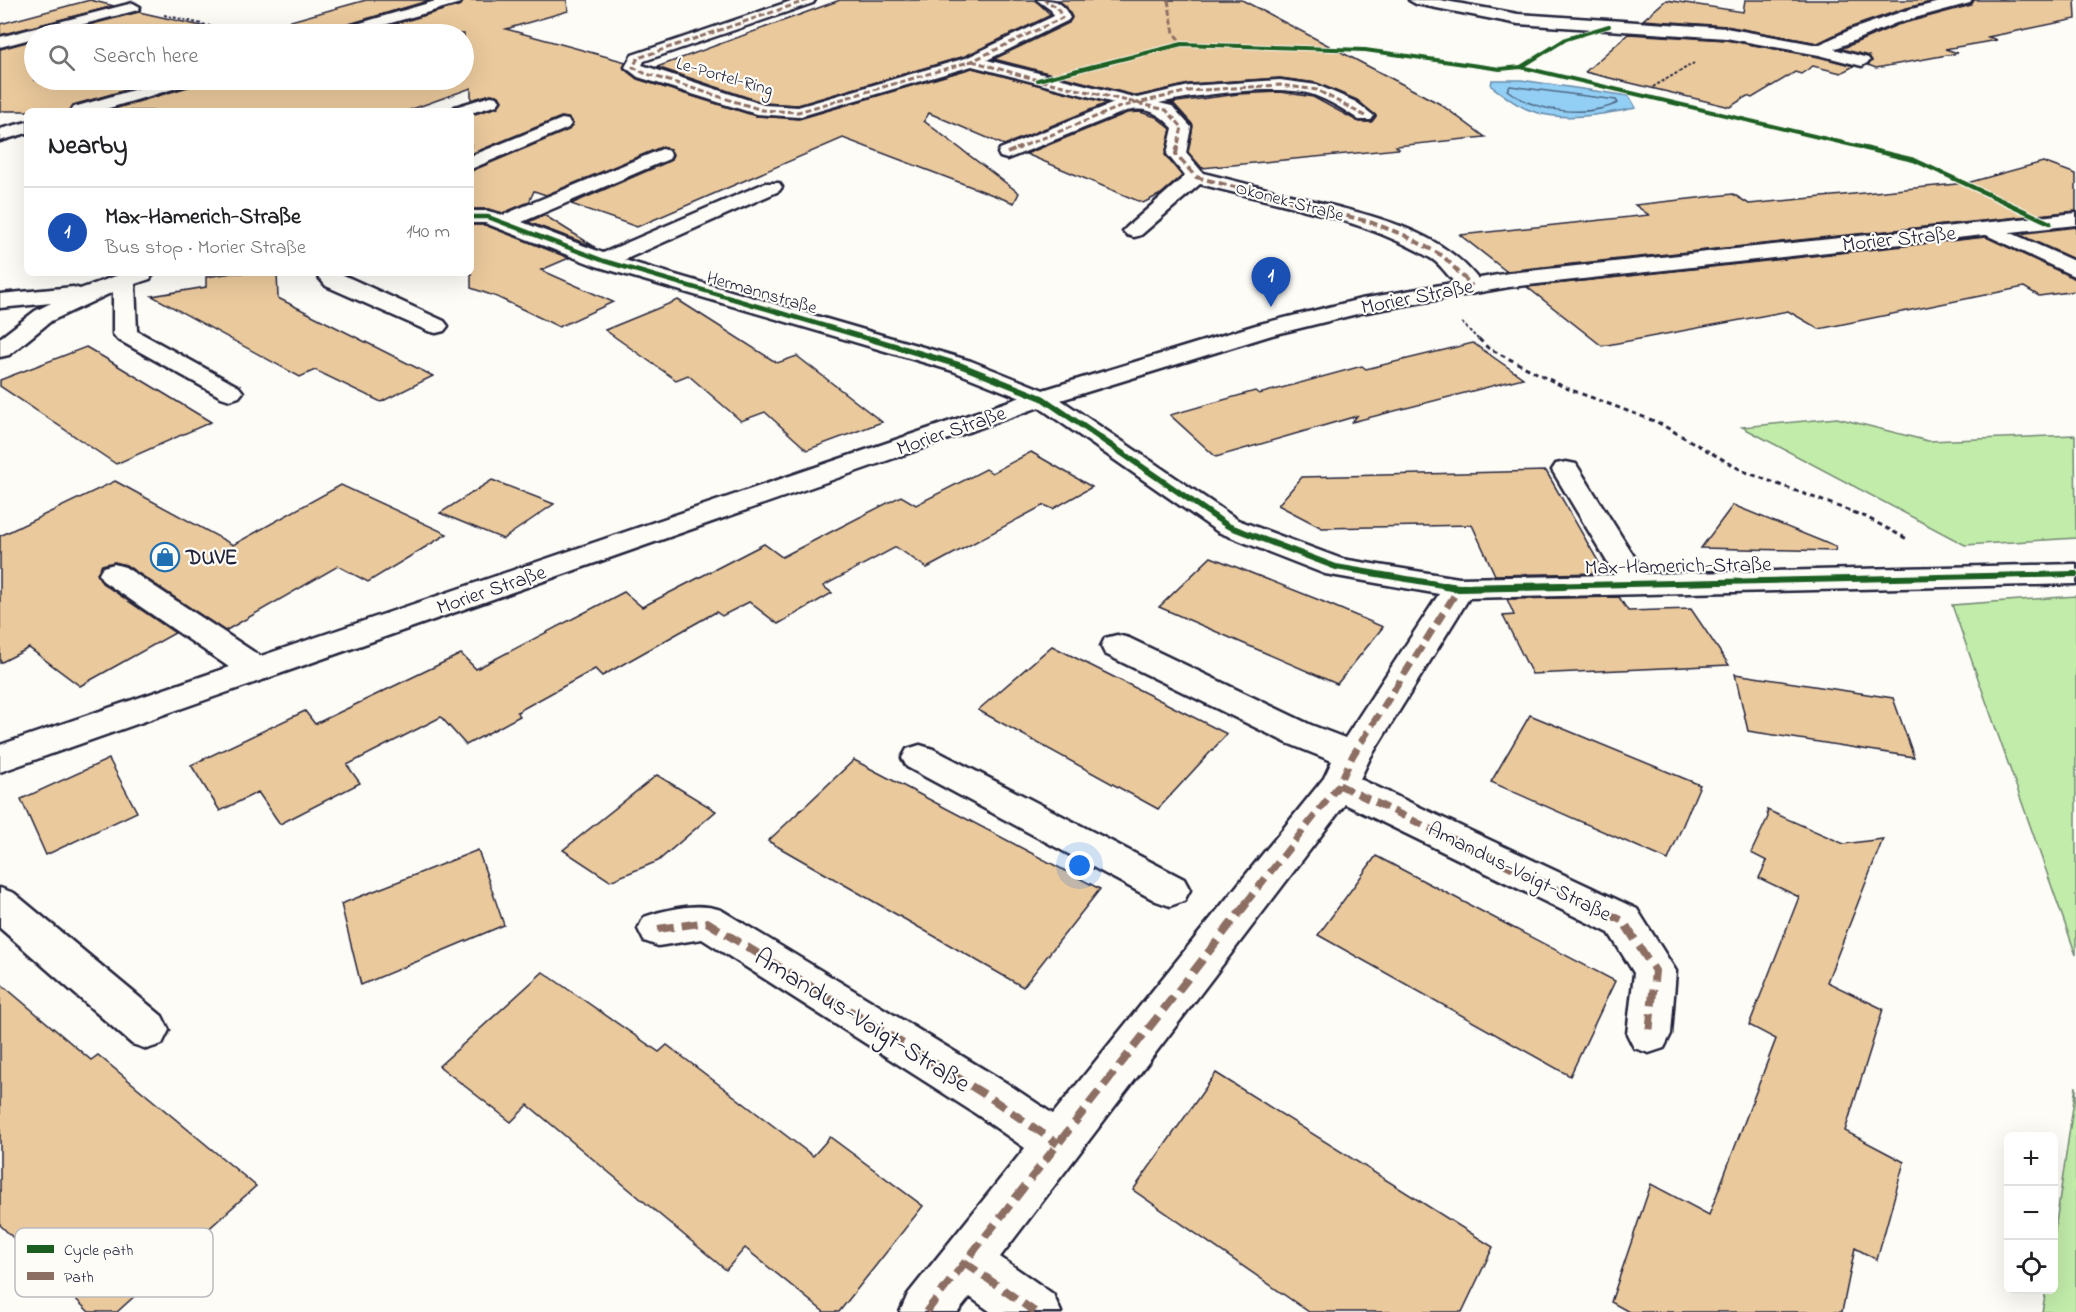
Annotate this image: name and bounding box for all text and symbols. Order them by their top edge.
search box [24,24,474,90]
icon: search [45,41,78,74]
text: Search here [93,41,198,73]
street label: Le-Portel-Ring [673,52,776,105]
text: Nearby [48,128,127,166]
street label: Okonek-Straße [1232,176,1347,230]
text: Max-Hamerich-Straße [105,202,301,234]
text: 1 [64,218,71,247]
text: 140 m [406,218,450,247]
street label: Morier Straße [1841,219,1958,261]
text: Bus stop · Morier Straße [105,234,306,263]
pin: 1 [1252,258,1290,307]
street label: Hermannstraße [703,266,820,322]
street label: Morier Straße [1359,272,1477,324]
street label: Morier Straße [893,399,1011,465]
shop icon: DUVE [149,541,181,573]
place label: DUVE [185,544,238,574]
street label: Max-Hamerich-Straße [1584,550,1772,584]
street label: Morier Straße [433,558,551,624]
street label: Amandus-Voigt-Straße [1421,815,1617,932]
your location [1065,851,1094,880]
street label: Amandus-Voigt-Straße [746,940,977,1104]
map controls [2004,1132,2058,1294]
button: + [2004,1132,2058,1186]
button: − [2004,1186,2058,1240]
legend [15,1228,213,1297]
text: Cycle path [64,1239,133,1263]
button: locate [2004,1240,2058,1294]
text: Path [64,1266,94,1290]

